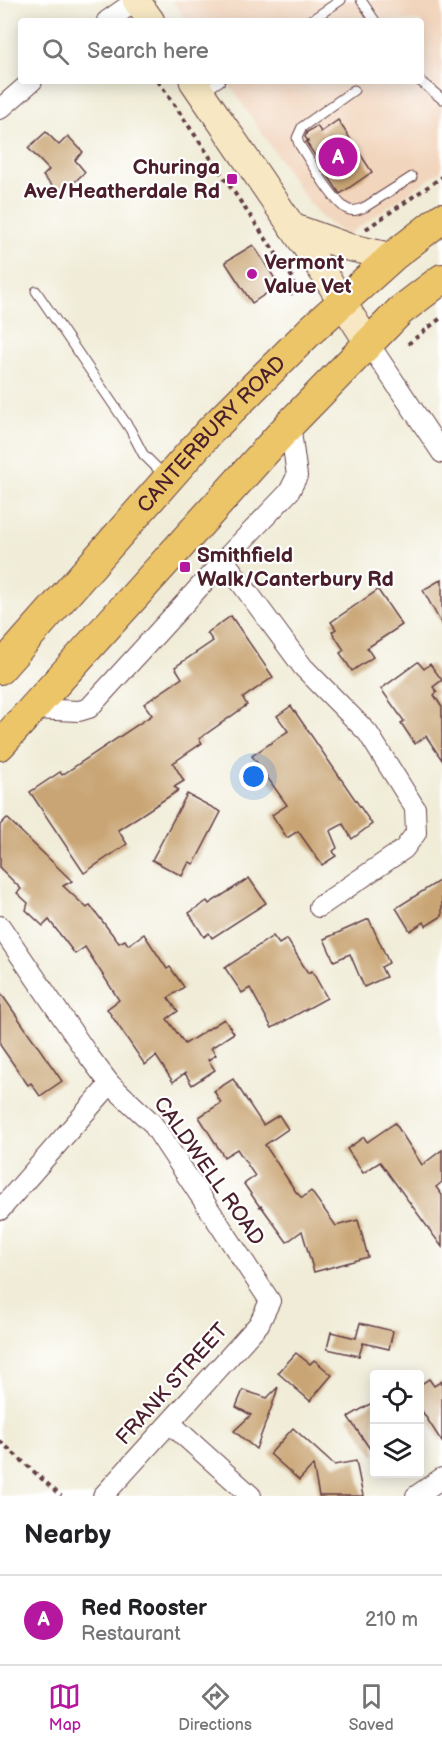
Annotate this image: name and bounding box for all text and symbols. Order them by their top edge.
search box [18,18,424,84]
icon: search [39,35,72,68]
text: Search here [87,38,209,65]
pin: A [318,134,358,180]
place label: Churinga Ave/Heatherdale Rd [23,155,220,204]
marker: Churinga Ave/Heatherdale Rd [225,172,239,186]
place label: Vermont Value Vet [264,250,352,299]
marker: Vermont Value Vet [245,267,259,281]
street label: CANTERBURY ROAD [132,350,291,518]
place label: Smithfield Walk/Canterbury Rd [197,543,394,592]
marker: Smithfield Walk/Canterbury Rd [178,560,192,574]
your location [239,762,268,791]
street label: CALDWELL ROAD [148,1092,270,1250]
street label: FRANK STREET [111,1318,233,1450]
map controls [370,1370,424,1478]
button: locate [370,1370,424,1424]
button: layers [370,1424,424,1478]
text: Nearby [24,1520,111,1551]
text: Red Rooster [81,1595,207,1622]
text: A [37,1608,50,1632]
text: 210 m [365,1608,418,1632]
text: Restaurant [81,1622,181,1646]
tab: Map [48,1680,81,1735]
tab: Directions [178,1680,252,1735]
tab: Saved [349,1680,394,1735]

